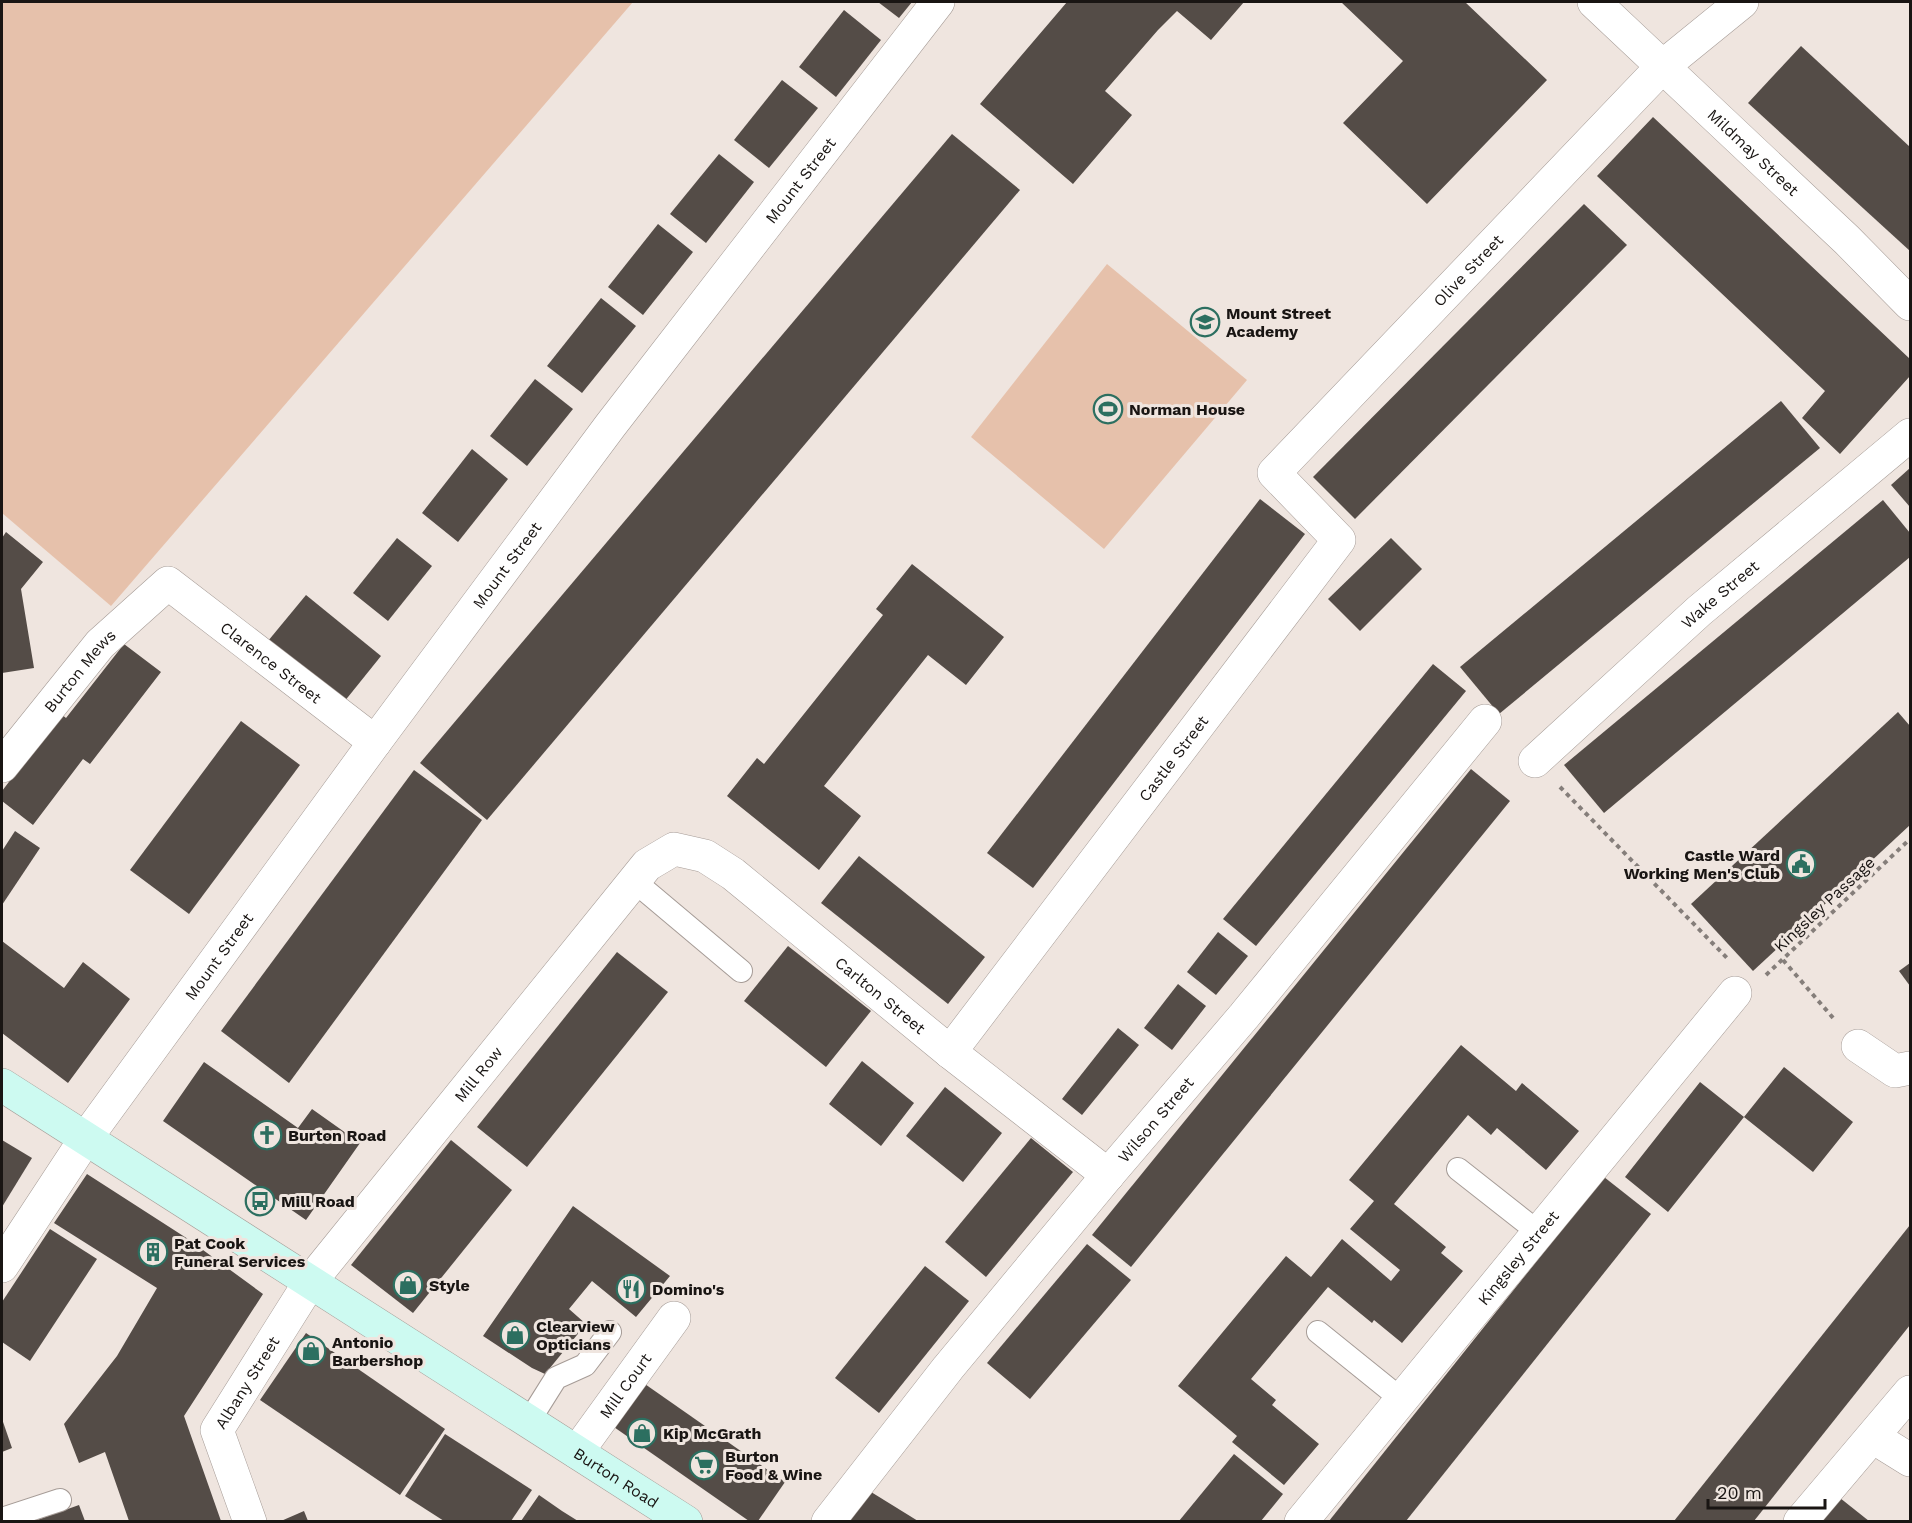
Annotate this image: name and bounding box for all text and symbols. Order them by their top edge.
street label: Mildmay Street [1704,105,1803,200]
street label: Mount Street [762,134,840,227]
street label: Olive Street [1429,230,1507,310]
place label: Mount Street Academy [1226,304,1331,341]
school or university icon: Mount Street Academy [1189,306,1221,338]
sports icon: Norman House [1092,393,1124,425]
place label: Norman House [1129,400,1245,419]
street label: Mount Street [469,518,546,612]
street label: Wake Street [1677,556,1763,633]
street label: Clarence Street [217,618,325,708]
street label: Burton Mews [40,625,120,716]
street label: Castle Street [1135,711,1213,805]
place label: Castle Ward Working Men's Club [1624,846,1780,883]
public building icon: Castle Ward Working Men's Club [1785,848,1817,880]
street label: Kingsley Passage [1770,853,1879,956]
street label: Mount Street [181,909,257,1004]
street label: Carlton Street [831,953,929,1038]
street label: Mill Row [450,1043,507,1106]
street label: Wilson Street [1114,1073,1198,1166]
church icon: Burton Road [251,1119,283,1151]
place label: Burton Road [288,1126,386,1145]
bus stop icon: Mill Road [244,1185,276,1217]
place label: Mill Road [281,1192,355,1211]
street label: Kingsley Street [1474,1206,1563,1309]
place label: Pat Cook Funeral Services [174,1234,306,1271]
building icon: Pat Cook Funeral Services [137,1236,169,1268]
shop icon: Style [392,1269,424,1301]
restaurant icon: Domino's [615,1273,647,1305]
place label: Style [429,1276,470,1295]
place label: Domino's [652,1280,725,1299]
place label: Clearview Opticians [536,1317,615,1354]
shop icon: Clearview Opticians [499,1319,531,1351]
street label: Albany Street [211,1333,284,1432]
place label: Antonio Barbershop [332,1333,423,1370]
shop icon: Antonio Barbershop [295,1335,327,1367]
street label: Mill Court [596,1349,656,1422]
shop icon: Kip McGrath [626,1417,658,1449]
place label: Kip McGrath [663,1424,761,1443]
street label: Burton Road [570,1444,662,1512]
place label: Burton Food & Wine [725,1447,822,1484]
supermarket icon: Burton Food & Wine [688,1449,720,1481]
scale bar [1708,1472,1825,1510]
text: 20 m [1717,1482,1762,1503]

